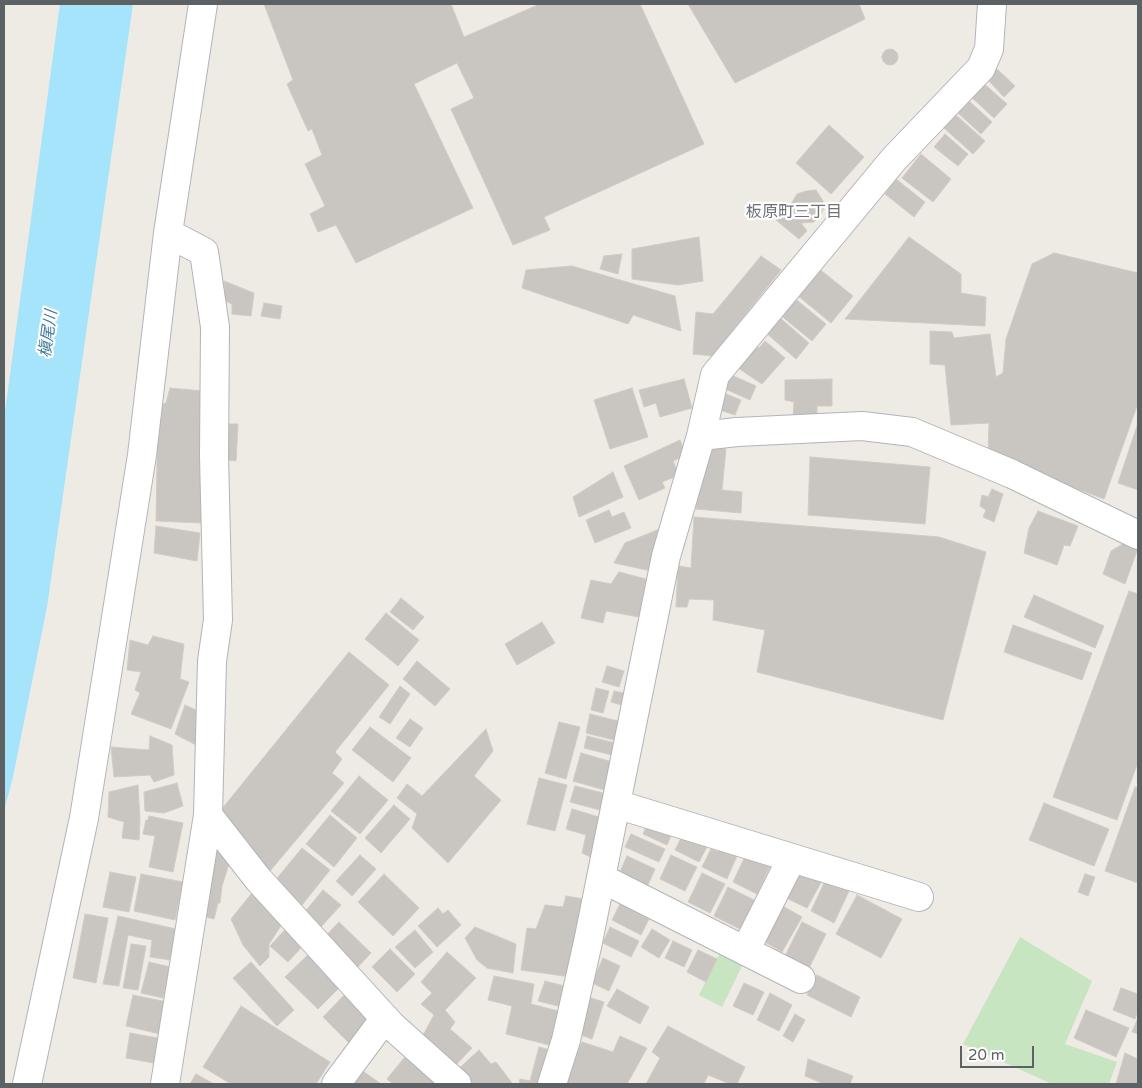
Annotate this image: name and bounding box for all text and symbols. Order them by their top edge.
district label: 板原町三丁目 [746,203,842,223]
water label: 槇尾川 [36,309,62,359]
scale bar [962,1036,1036,1068]
text: 20 m [968,1046,1005,1064]

